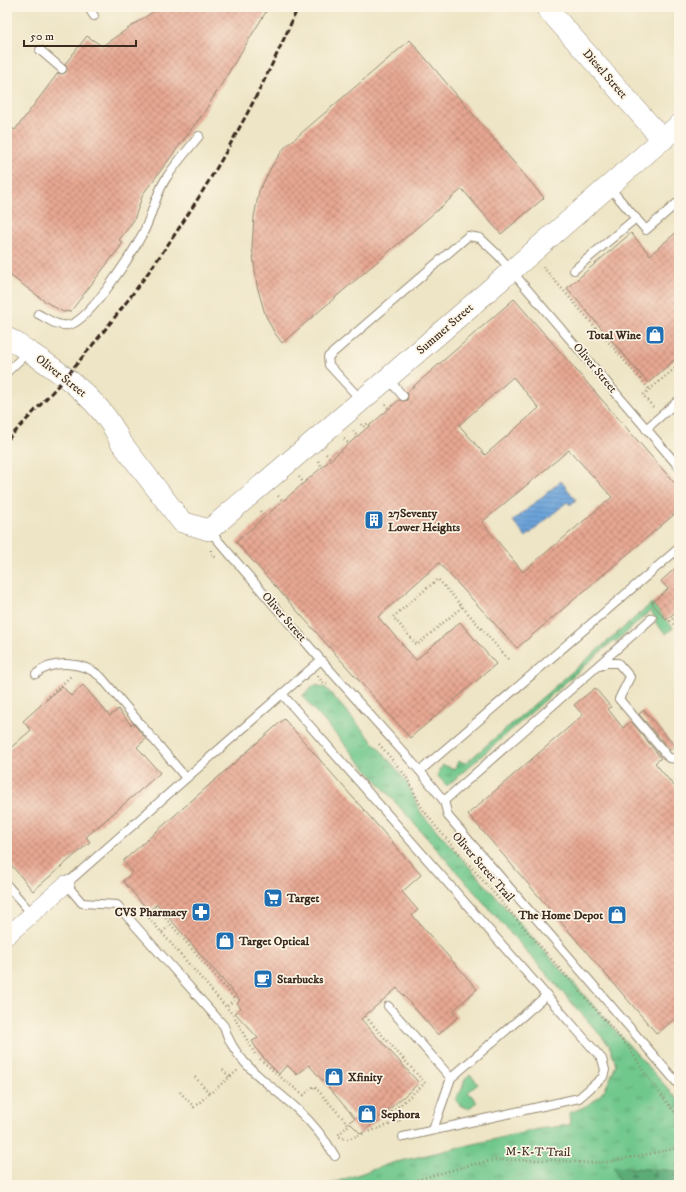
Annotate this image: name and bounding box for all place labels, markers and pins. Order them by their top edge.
shop icon: Total Wine [644,324,666,346]
place label: Total Wine [586,328,641,343]
place label: 27Seventy Lower Heights [388,506,460,535]
building icon: 27Seventy Lower Heights [363,509,385,531]
supermarket icon: Target [262,887,284,909]
place label: Target [286,891,319,906]
pharmacy icon: CVS Pharmacy [190,901,212,923]
shop icon: The Home Depot [606,904,628,926]
place label: CVS Pharmacy [115,905,187,920]
place label: The Home Depot [517,908,603,923]
shop icon: Target Optical [214,930,236,952]
place label: Target Optical [238,934,310,949]
cafe icon: Starbucks [252,968,274,990]
place label: Starbucks [277,972,323,987]
shop icon: Xfinity [323,1066,345,1088]
place label: Xfinity [348,1070,383,1085]
shop icon: Sephora [356,1103,378,1125]
place label: Sephora [381,1107,421,1122]

